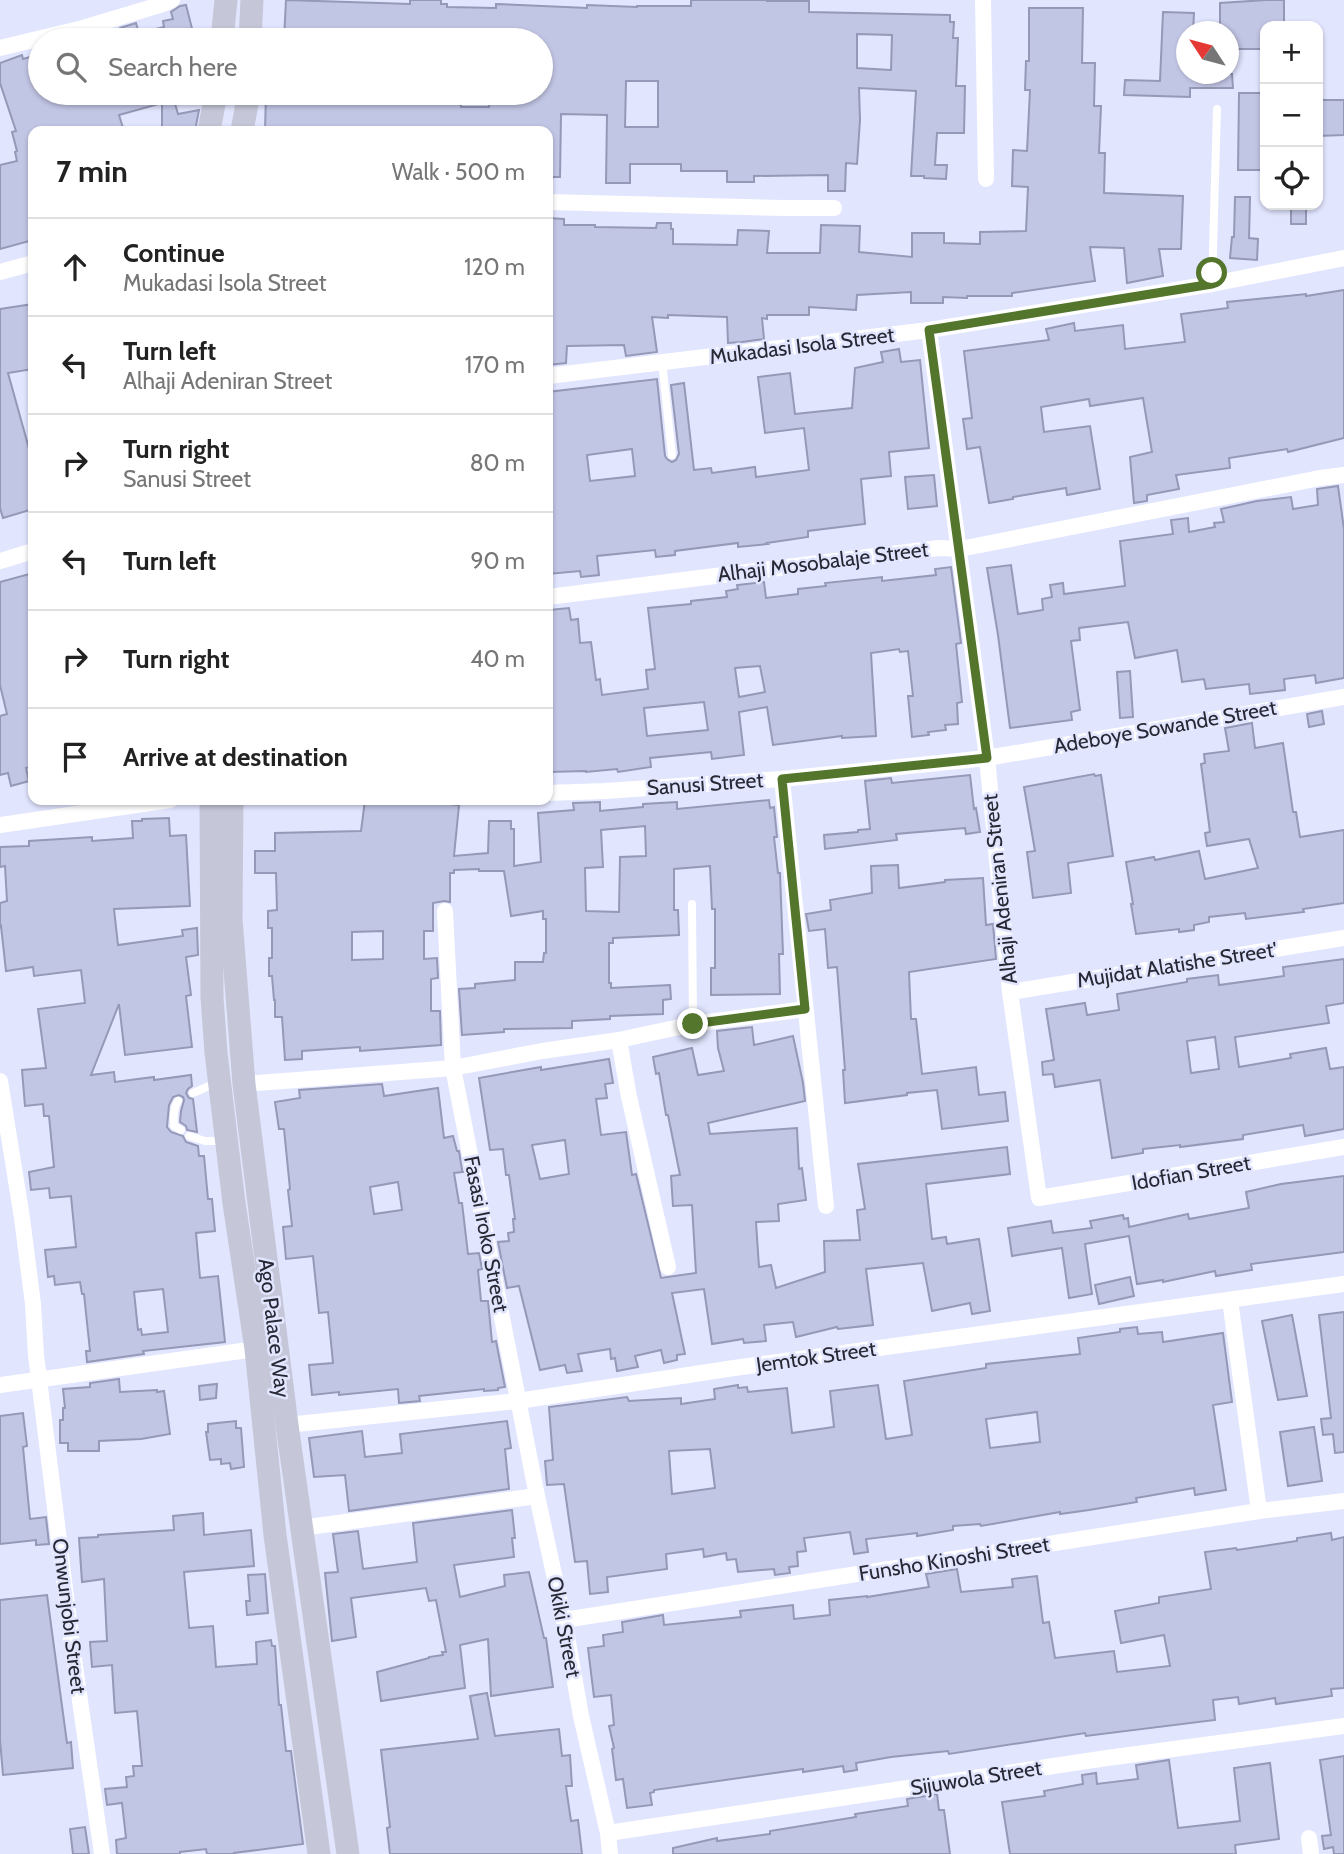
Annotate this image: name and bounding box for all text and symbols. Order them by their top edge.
north arrow [1176,21,1239,84]
map controls [1260,21,1323,210]
button: + [1260,21,1323,84]
search box [28,28,553,105]
icon: search [52,48,90,86]
text: Search here [108,51,237,83]
button: − [1260,84,1323,147]
button: locate [1260,147,1323,210]
text: 7 min [56,153,128,190]
text: Walk · 500 m [392,158,525,186]
text: Continue [123,237,225,269]
icon: ahead [56,248,94,286]
text: 120 m [464,253,525,281]
route start [1196,257,1227,288]
text: Mukadasi Isola Street [123,269,327,297]
street label: Mukadasi Isola Street [708,322,896,369]
text: Turn left [123,335,216,367]
icon: left [56,346,94,384]
text: 170 m [465,351,525,379]
text: Alhaji Adeniran Street [123,367,332,395]
text: Turn right [123,433,229,465]
icon: right [56,444,94,482]
text: 80 m [470,449,525,477]
text: Sanusi Street [123,465,251,493]
street label: Alhaji Mosobalaje Street [716,536,930,588]
icon: left [56,542,94,580]
text: Turn left [123,545,216,577]
text: 90 m [471,547,525,575]
icon: right [56,640,94,678]
text: Turn right [123,643,229,675]
text: 40 m [470,645,525,673]
street label: Adeboye Sowande Street [1052,695,1278,758]
icon: arrive [56,738,94,776]
text: Arrive at destination [123,741,348,773]
street label: Sanusi Street [646,767,764,800]
street label: Alhaji Adeniran Street [977,793,1023,985]
street label: Mujidat Alatishe Street' [1075,936,1279,994]
route end [677,1008,708,1039]
street label: Idofian Street [1130,1150,1252,1195]
street label: Fasasi Iroko Street [459,1154,514,1314]
street label: Ago Palace Way [254,1257,296,1400]
street label: Jemtok Street [753,1336,877,1377]
street label: Funsho Kinoshi Street [857,1531,1051,1586]
street label: Onwunjobi Street [47,1537,91,1695]
street label: Okiki Street [542,1574,587,1680]
street label: Sijuwola Street [909,1755,1043,1801]

